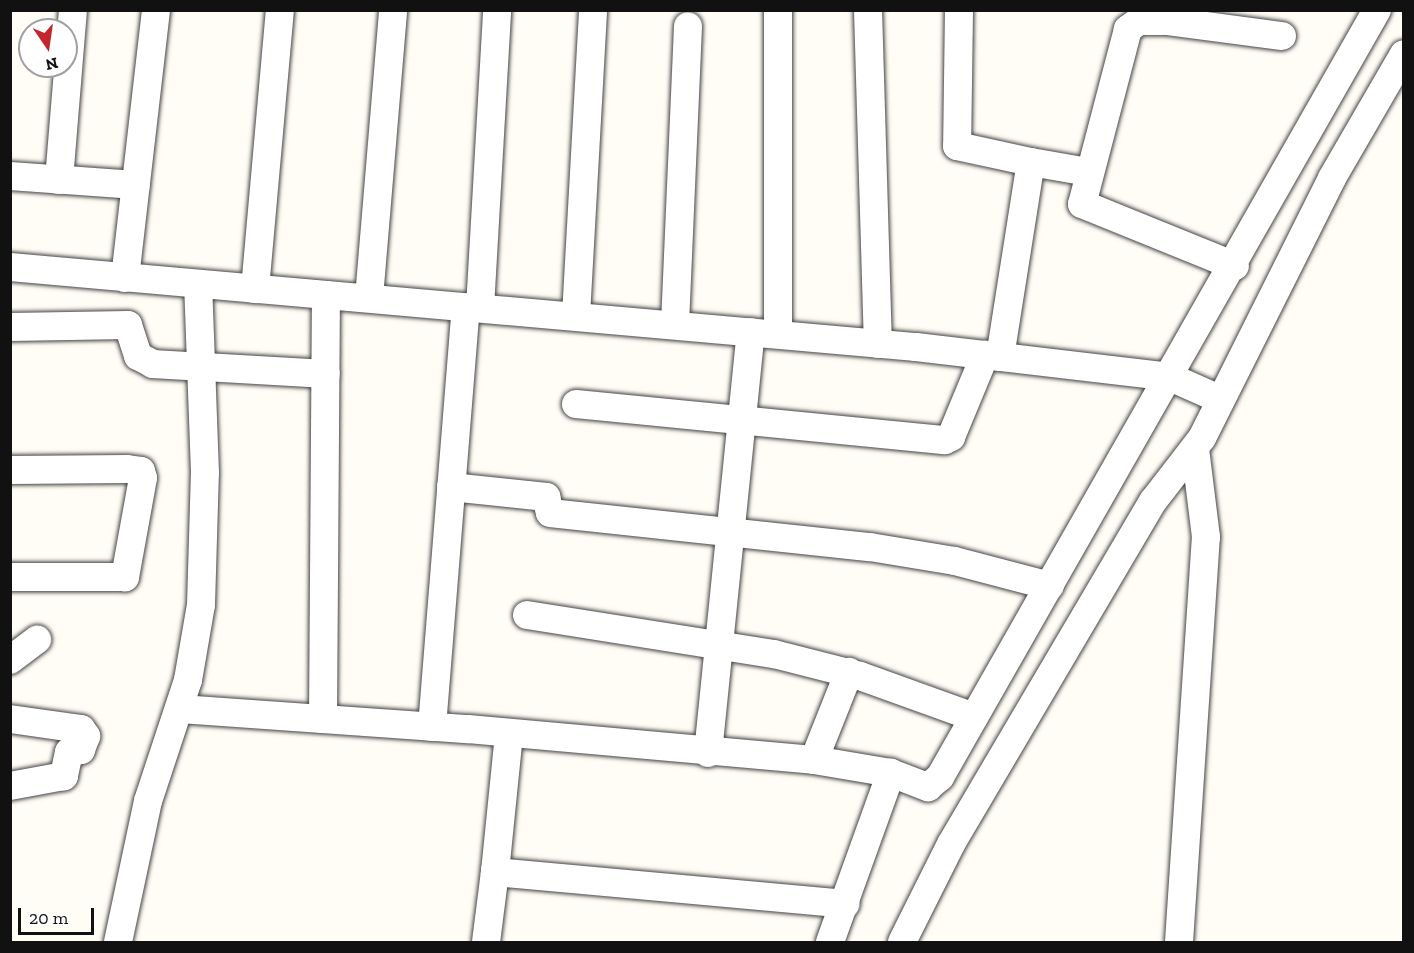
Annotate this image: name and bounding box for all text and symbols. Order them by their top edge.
north arrow [18,18,78,78]
text: N [44,53,60,75]
scale bar [21,896,98,934]
text: 20 m [29,907,68,929]

